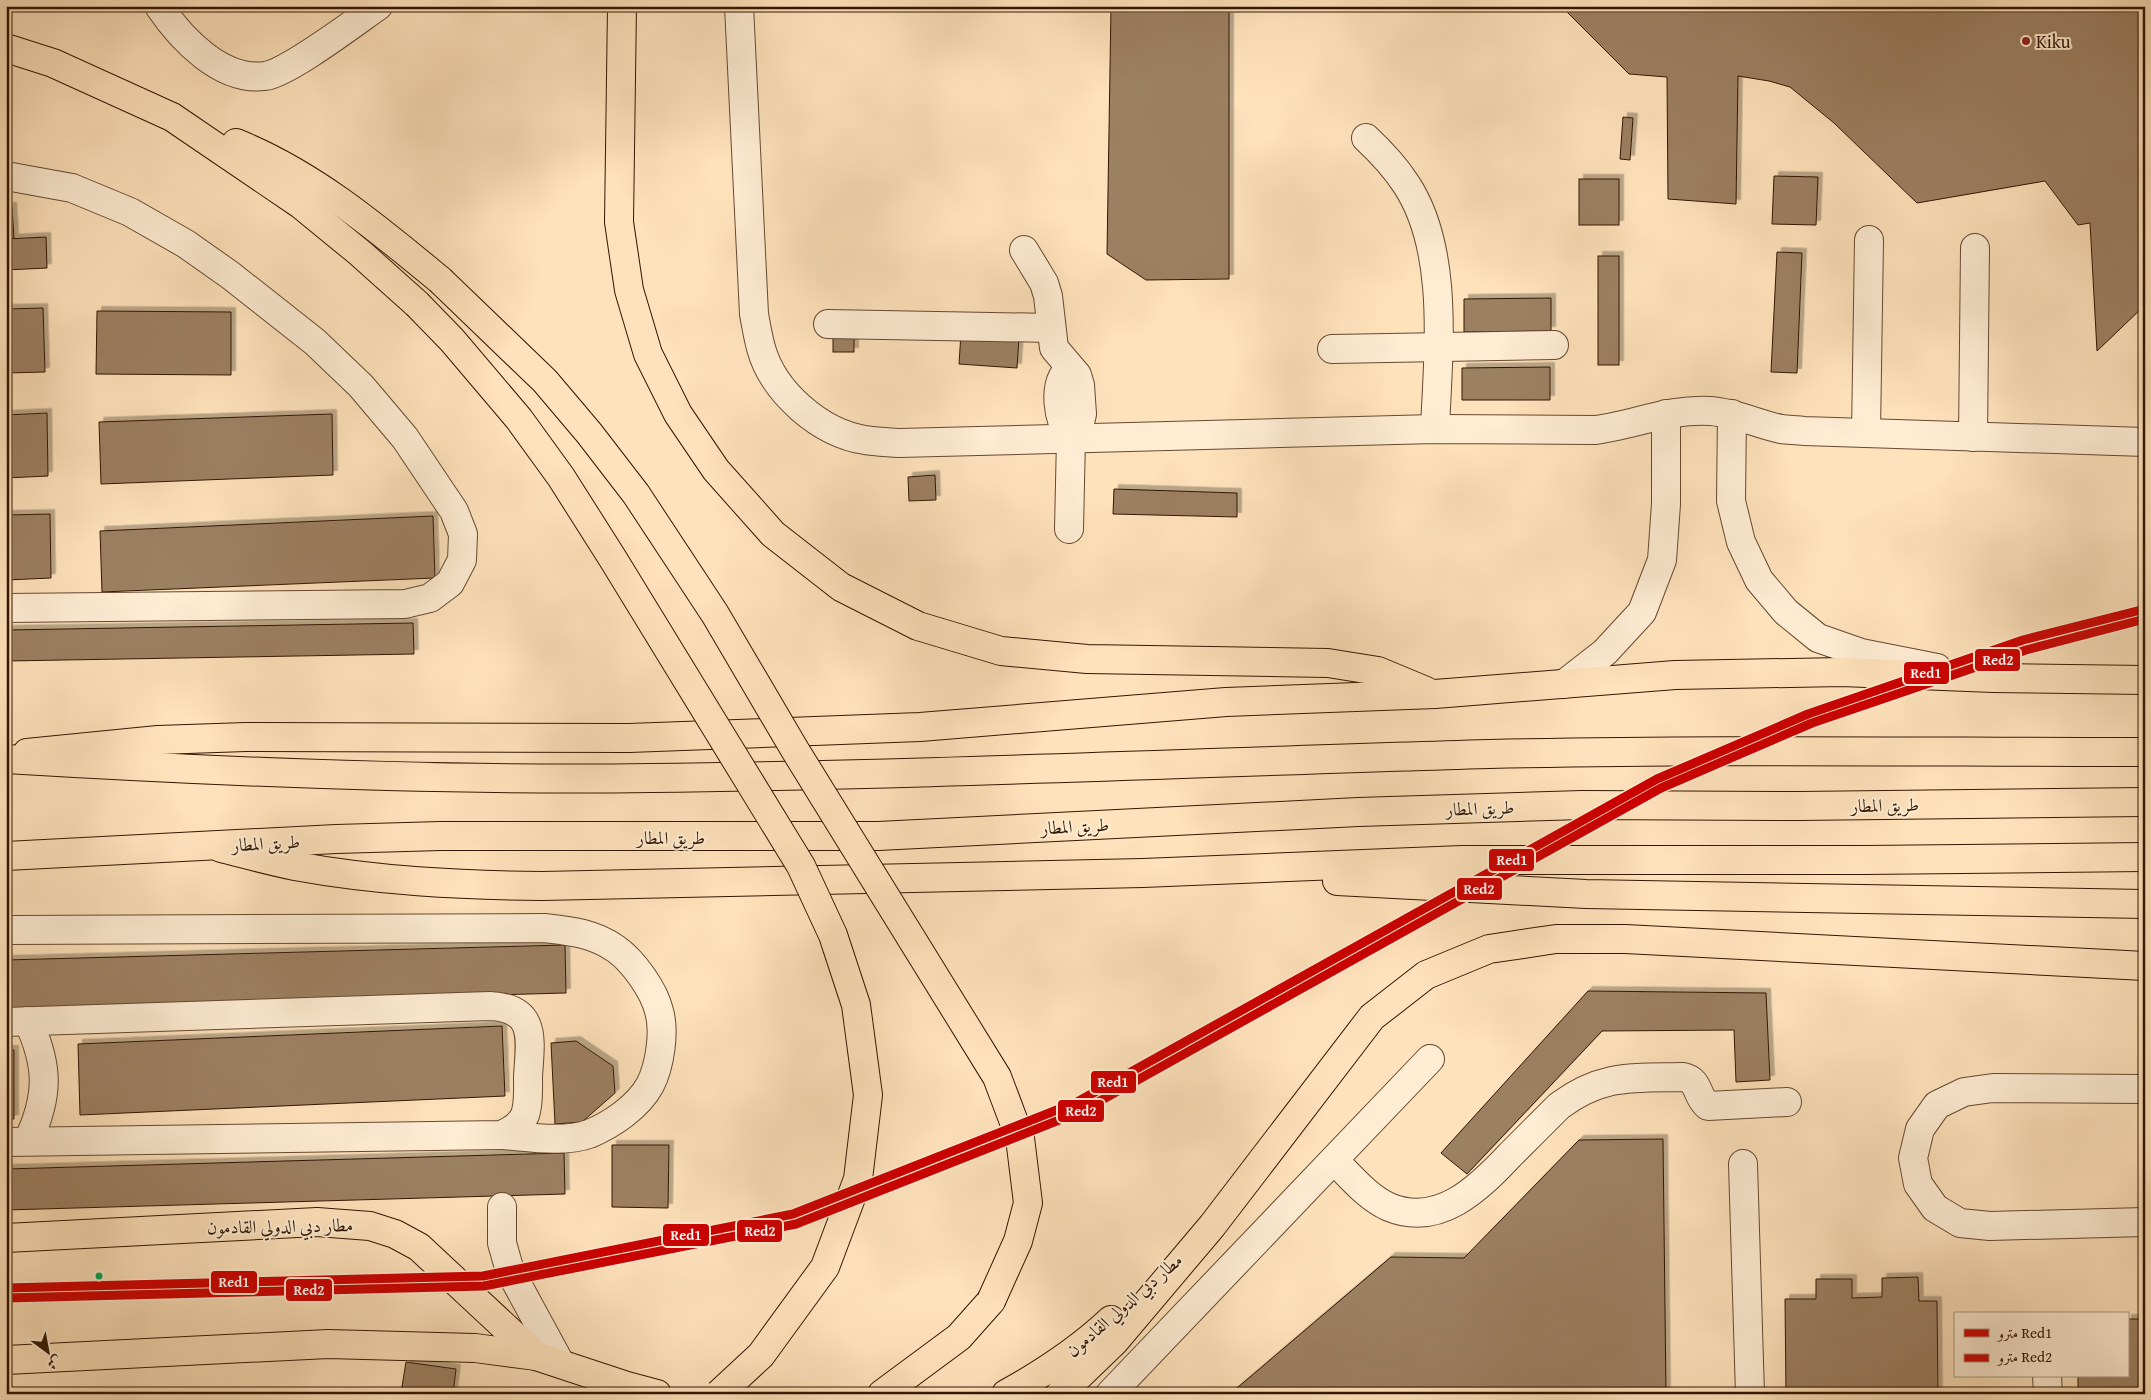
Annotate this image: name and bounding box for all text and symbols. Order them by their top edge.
place label: Kiku [2036,28,2071,55]
marker: Kiku [2020,35,2032,47]
line badge: Red2 [1974,648,2021,672]
text: Red2 [1983,650,2013,670]
line badge: Red1 [1903,661,1950,685]
text: Red1 [1911,663,1941,683]
street label: طريق المطار [1849,791,1919,819]
street label: طريق المطار [1443,793,1515,823]
street label: طريق المطار [1038,811,1110,841]
street label: طريق المطار [635,824,705,851]
street label: طريق المطار [229,828,301,858]
line badge: Red1 [1488,848,1535,872]
text: Red1 [1497,850,1527,870]
line badge: Red2 [1456,877,1503,901]
text: Red2 [1464,879,1494,899]
line badge: Red1 [1090,1070,1137,1094]
text: Red1 [1098,1072,1128,1092]
line badge: Red2 [1057,1099,1105,1123]
text: Red2 [1066,1101,1096,1121]
street label: مطار دبي الدولي القادمون [207,1211,353,1243]
line badge: Red2 [736,1219,783,1243]
text: Red2 [745,1221,775,1241]
line badge: Red1 [662,1223,710,1247]
text: Red1 [671,1225,701,1245]
street label: مطار دبي الدولي القادمون [1060,1247,1189,1365]
line badge: Red1 [210,1270,258,1294]
unlabelled marker [94,1271,104,1281]
text: Red1 [219,1272,249,1292]
line badge: Red2 [285,1278,333,1302]
text: Red2 [294,1280,324,1300]
legend [1954,1312,2128,1378]
text: مترو Red1 [1996,1322,2052,1343]
north arrow [22,1328,72,1378]
text: مترو Red2 [1996,1346,2052,1367]
text: ش [44,1351,66,1375]

